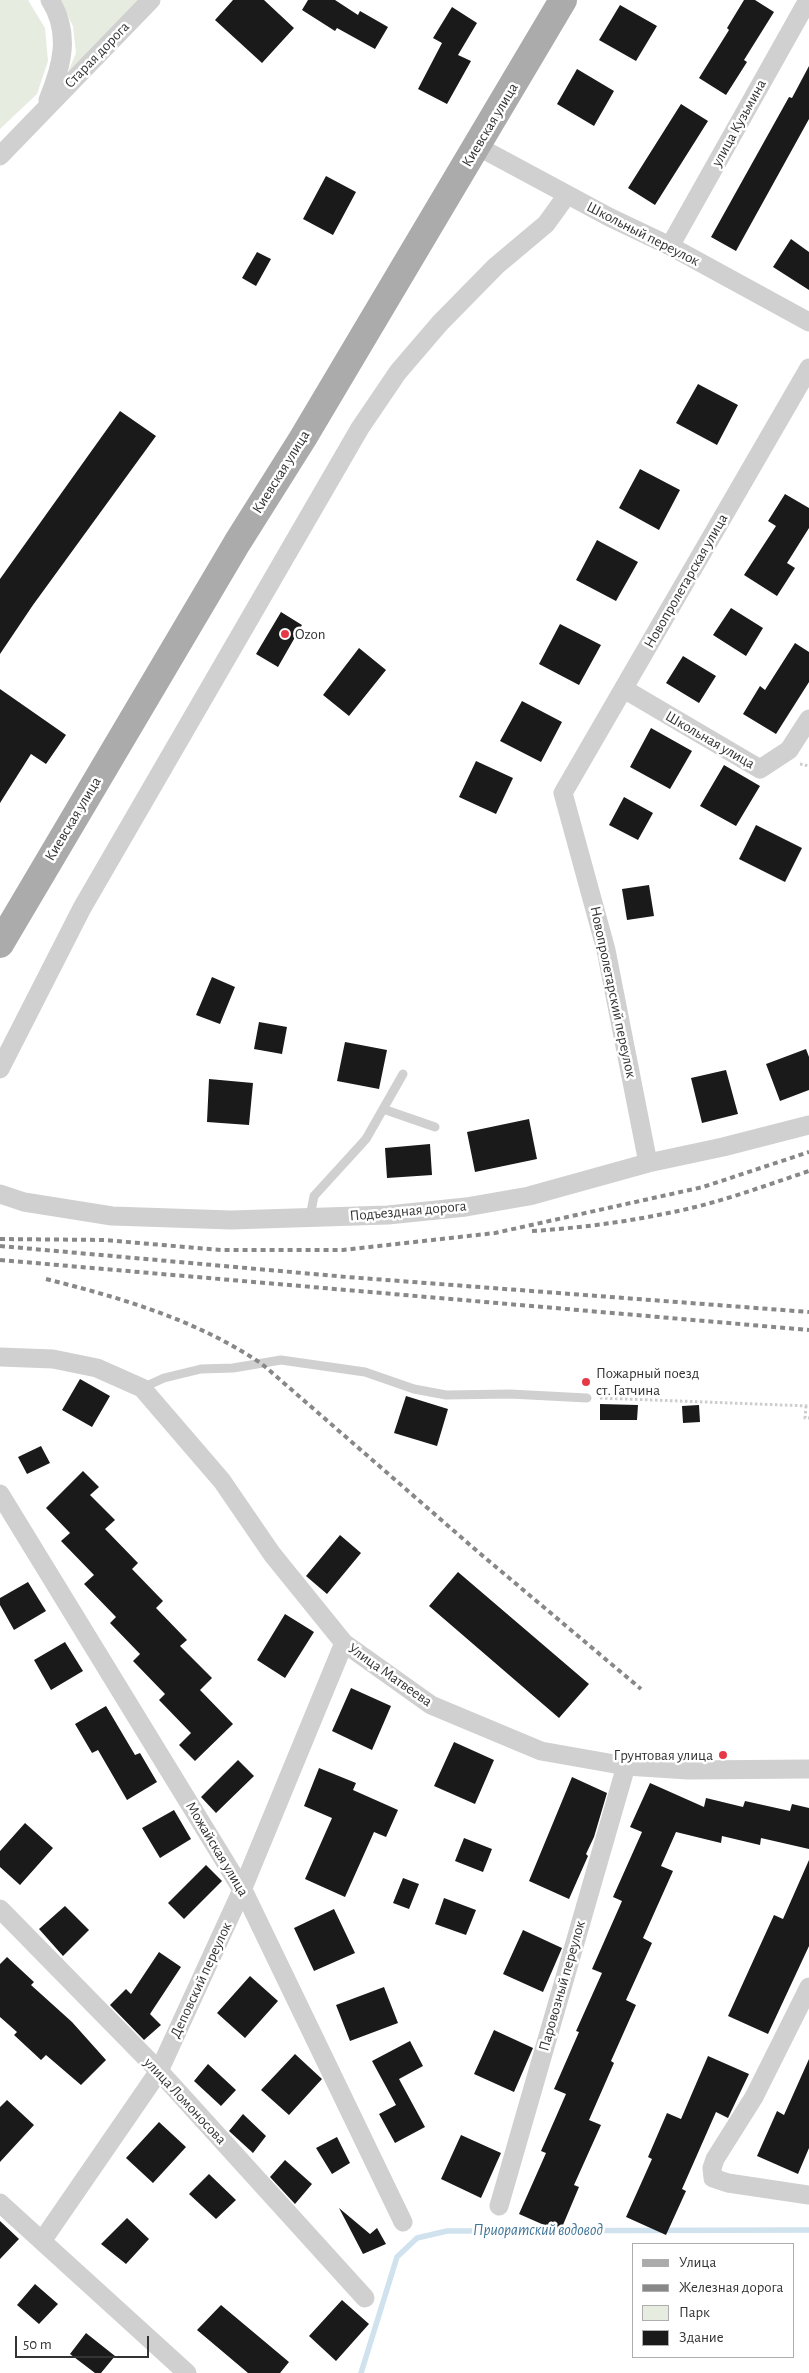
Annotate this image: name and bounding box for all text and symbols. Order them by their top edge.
street label: Старая дорога [61,18,133,92]
street label: улица Кузьмина [708,76,770,170]
street label: Киевская улица [458,80,522,170]
street label: Школьный переулок [584,198,702,270]
street label: Киевская улица [248,427,314,517]
street label: Новопролетарская улица [640,511,732,651]
place label: Ozon [295,625,325,643]
marker: Ozon [279,628,291,640]
street label: Школьная улица [662,707,758,773]
street label: Киевская улица [41,774,105,864]
street label: Новопролетарский переулок [586,904,640,1080]
street label: Подъездная дорога [349,1197,467,1225]
place label: Пожарный поезд ст. Гатчина [596,1364,699,1399]
marker: Пожарный поезд ст. Гатчина [580,1376,592,1388]
street label: Улица Матвеева [344,1639,436,1711]
place label: Грунтовая улица [613,1746,713,1764]
marker: Грунтовая улица [717,1749,729,1761]
street label: Можайская улица [182,1798,252,1900]
street label: Деповский переулок [166,1919,236,2041]
street label: Паровозный переулок [535,1919,589,2053]
street label: улица Ломоносова [140,2054,230,2148]
water label: Приоратский водовод [473,2220,603,2240]
legend [632,2243,794,2358]
text: Улица [679,2255,716,2270]
text: Железная дорога [679,2280,783,2295]
text: Парк [679,2305,710,2320]
scale bar [18,2326,151,2358]
text: Здание [679,2330,724,2345]
text: 50 m [23,2337,52,2352]

